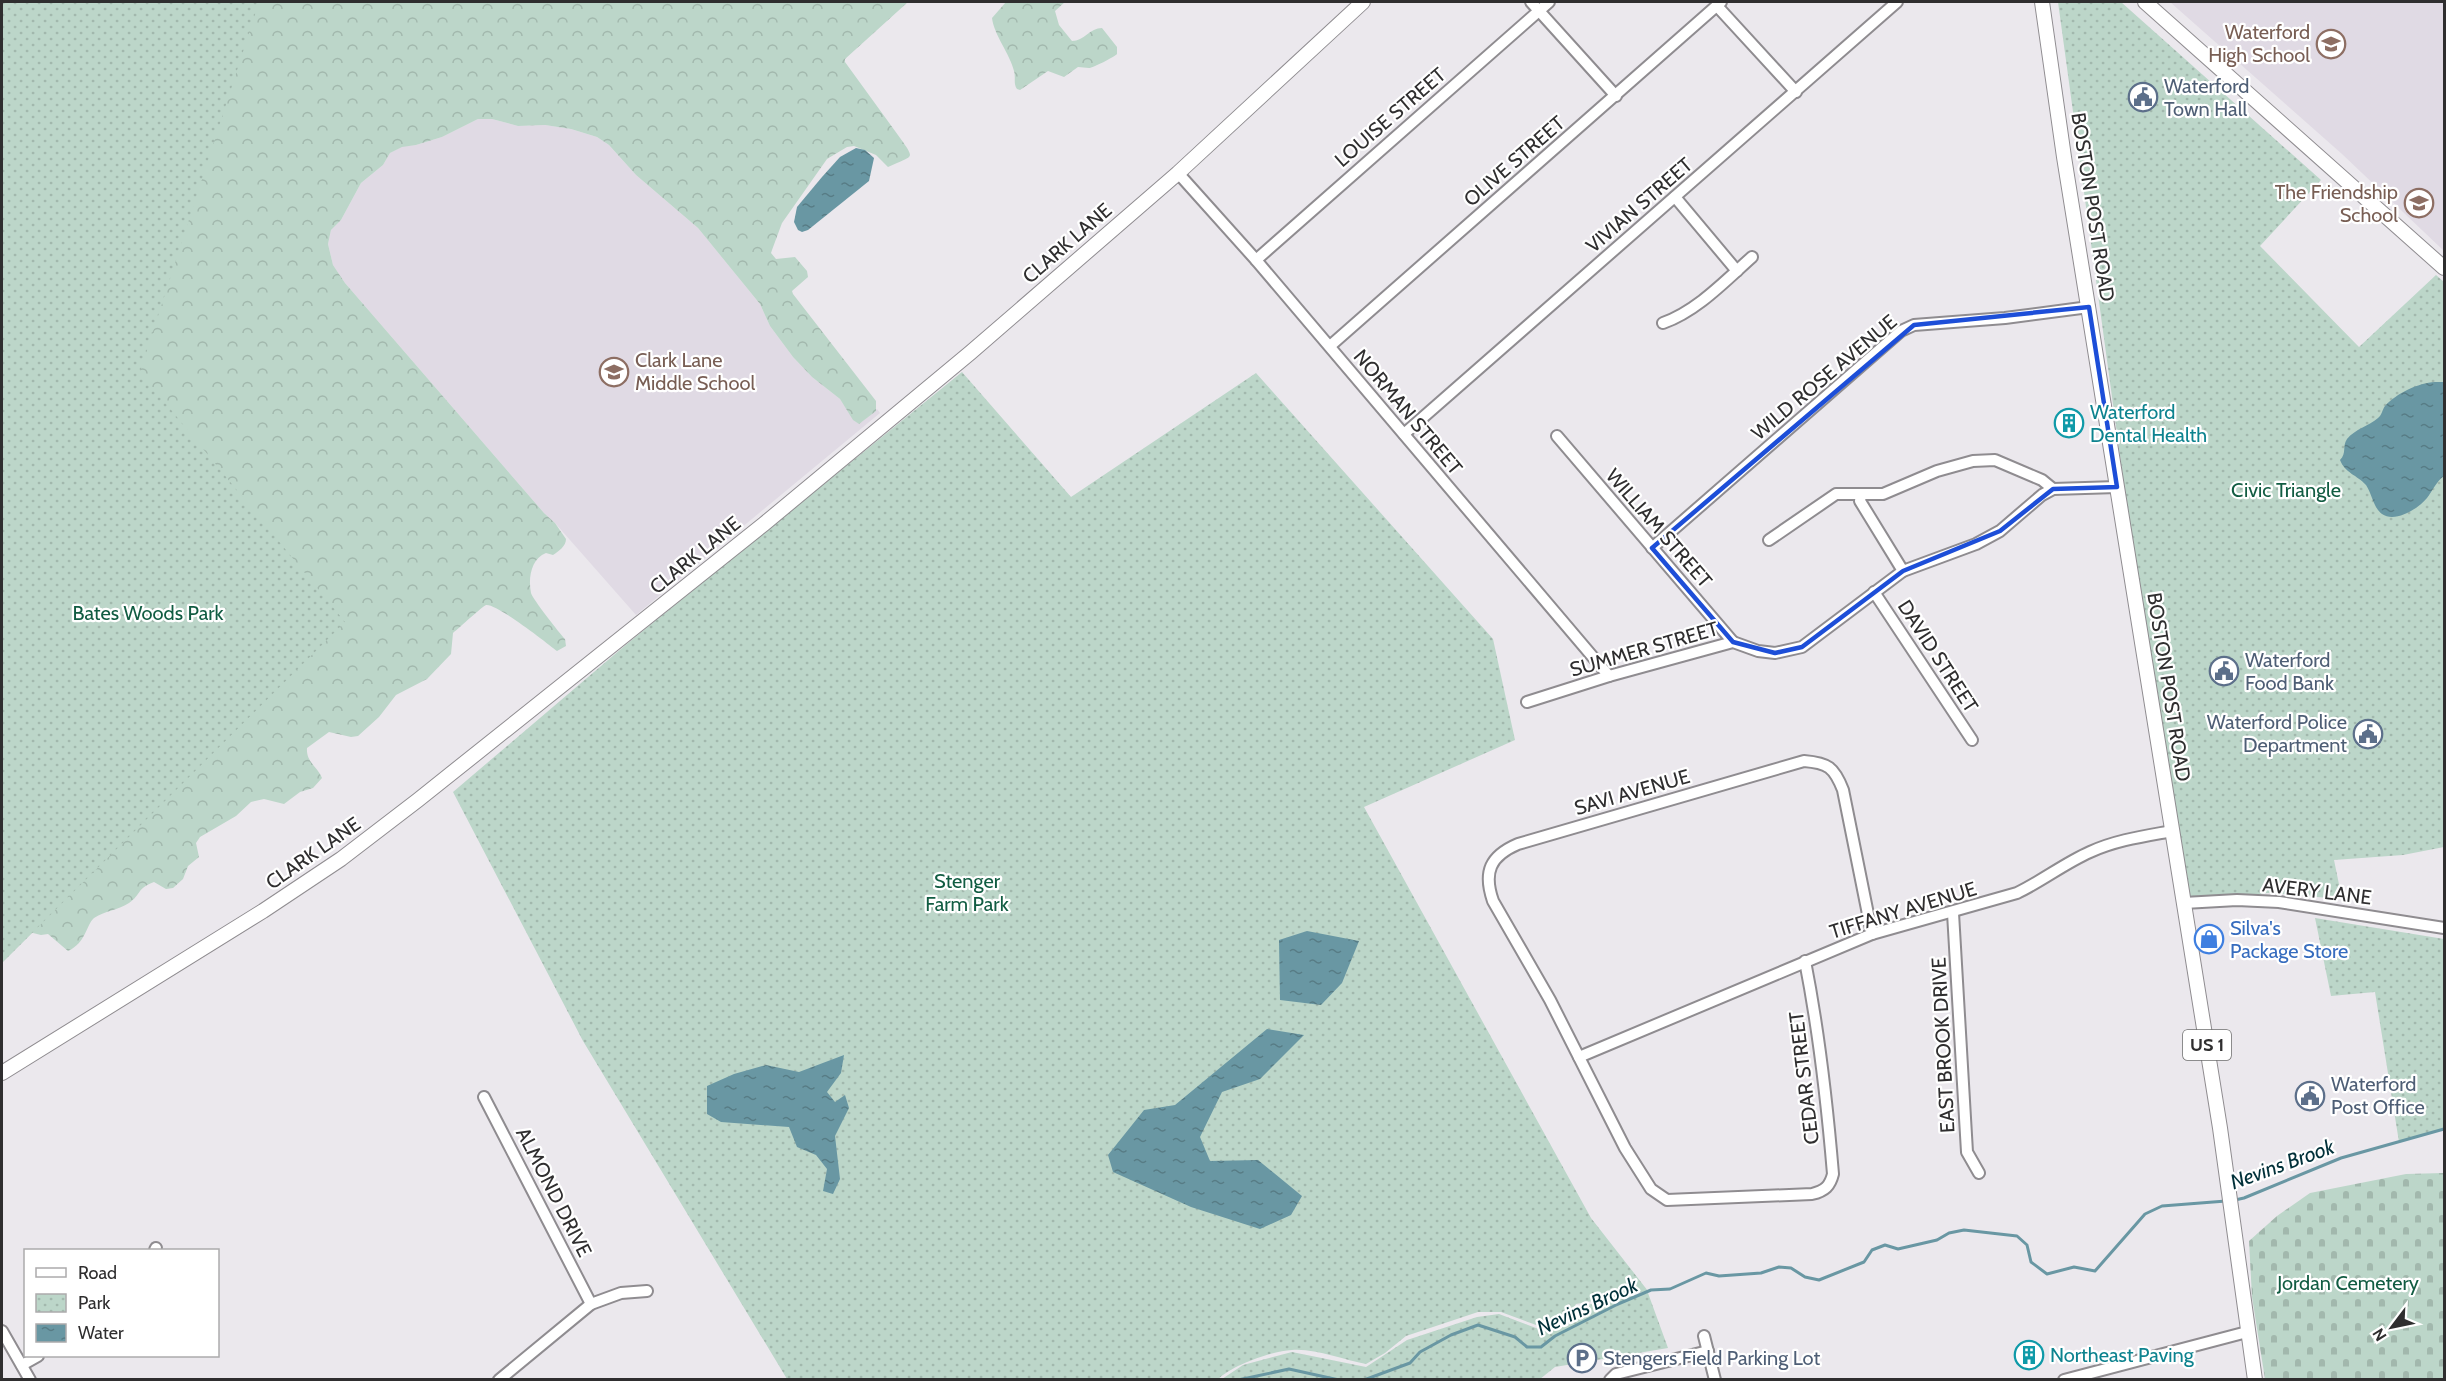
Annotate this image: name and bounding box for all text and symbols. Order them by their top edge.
place label: Waterford High School [2208,20,2310,67]
school or university icon: Waterford High School [2315,28,2347,60]
street label: LOUISE STREET [1330,62,1451,172]
place label: Waterford Town Hall [2164,74,2249,121]
public building icon: Waterford Town Hall [2127,81,2159,113]
street label: OLIVE STREET [1459,111,1569,211]
street label: BOSTON POST ROAD [2066,111,2120,303]
street label: VIVIAN STREET [1581,152,1697,258]
place label: The Friendship School [2275,180,2398,227]
school or university icon: The Friendship School [2403,187,2435,219]
street label: CLARK LANE [1018,198,1116,288]
street label: WILD ROSE AVENUE [1747,309,1901,445]
street label: NORMAN STREET [1349,345,1468,480]
place label: Clark Lane Middle School [635,348,755,395]
school or university icon: Clark Lane Middle School [598,356,630,388]
place label: Waterford Dental Health [2090,400,2207,447]
building icon: Waterford Dental Health [2053,407,2085,439]
street label: WILLIAM STREET [1601,464,1717,593]
park label: Civic Triangle [2231,478,2341,502]
street label: CLARK LANE [645,511,745,599]
street label: BOSTON POST ROAD [2142,591,2196,783]
street label: DAVID STREET [1893,595,1983,717]
park label: Bates Woods Park [72,601,224,625]
street label: SUMMER STREET [1567,616,1721,682]
place label: Waterford Food Bank [2245,648,2334,695]
public building icon: Waterford Food Bank [2208,655,2240,687]
place label: Waterford Police Department [2207,710,2347,757]
public building icon: Waterford Police Department [2352,718,2384,750]
street label: SAVI AVENUE [1571,764,1693,820]
street label: CLARK LANE [261,812,365,894]
park label: Stenger Farm Park [925,869,1009,916]
street label: AVERY LANE [2261,872,2373,910]
street label: TIFFANY AVENUE [1827,876,1979,944]
place label: Silva's Package Store [2230,916,2348,963]
shop icon: Silva's Package Store [2193,923,2225,955]
street label: EAST BROOK DRIVE [1926,957,1960,1133]
street label: CEDAR STREET [1784,1010,1824,1146]
road number: US 1 [2183,1030,2231,1060]
place label: Waterford Post Office [2331,1072,2425,1119]
public building icon: Waterford Post Office [2294,1080,2326,1112]
street label: ALMOND DRIVE [511,1123,597,1261]
water label: Nevins Brook [2227,1133,2338,1194]
legend [24,1249,219,1357]
text: Road [78,1262,117,1284]
water label: Nevins Brook [1532,1271,1642,1340]
park label: Jordan Cemetery [2276,1271,2419,1295]
text: Park [78,1292,111,1314]
north arrow [2362,1297,2422,1357]
text: Water [78,1322,124,1344]
text: N [2369,1325,2391,1345]
building icon: Northeast Paving [2013,1339,2045,1371]
parking icon: Stengers Field Parking Lot [1566,1342,1598,1374]
place label: Northeast Paving [2050,1343,2195,1367]
place label: Stengers Field Parking Lot [1603,1346,1820,1370]

